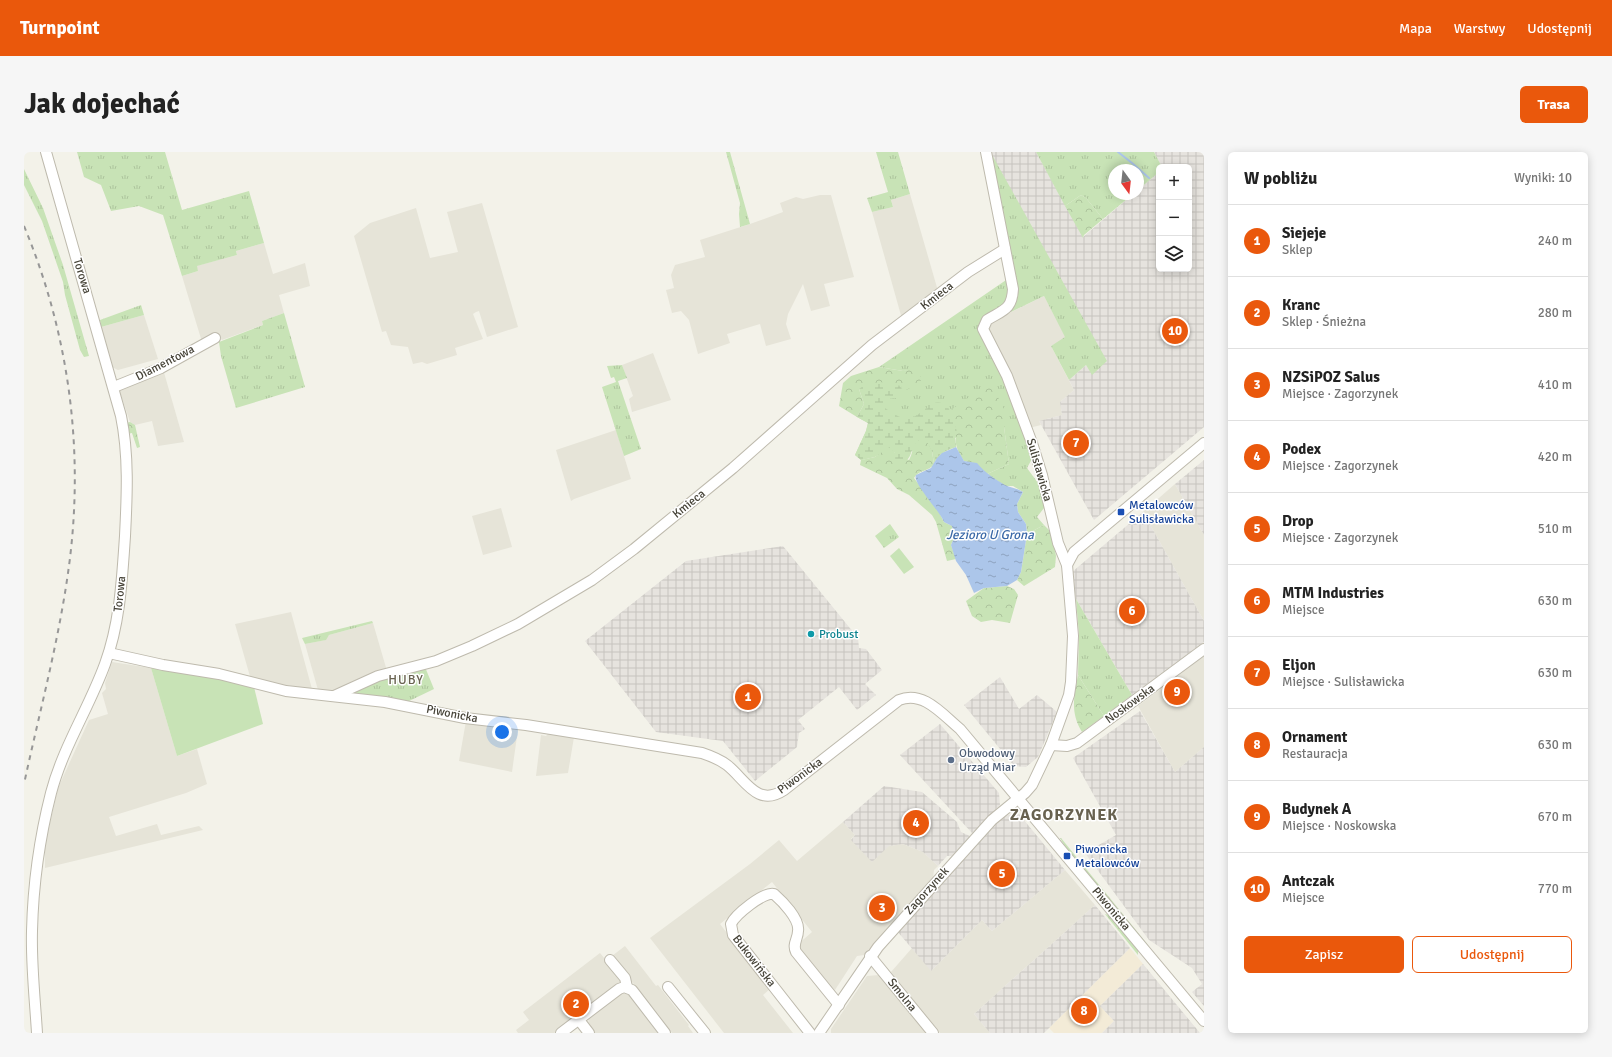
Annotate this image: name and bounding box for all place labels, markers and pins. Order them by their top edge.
pin: 10 [1162,316,1188,346]
pin: 7 [1063,428,1089,458]
place label: Metalowców Sulisławicka [1129,498,1194,527]
marker: Metalowców Sulisławicka [1116,507,1126,517]
pin: 6 [1119,596,1145,626]
place label: Probust [819,627,858,642]
marker: Probust [806,629,816,639]
pin: 9 [1164,677,1190,707]
pin: 1 [735,682,761,712]
place label: Obwodowy Urząd Miar [959,746,1016,775]
marker: Obwodowy Urząd Miar [946,755,956,765]
pin: 4 [903,808,929,838]
place label: Piwonicka Metalowców [1075,842,1140,871]
marker: Piwonicka Metalowców [1062,851,1072,861]
pin: 5 [989,859,1015,889]
pin: 3 [869,893,895,923]
pin: 2 [563,989,589,1019]
pin: 8 [1071,996,1097,1026]

